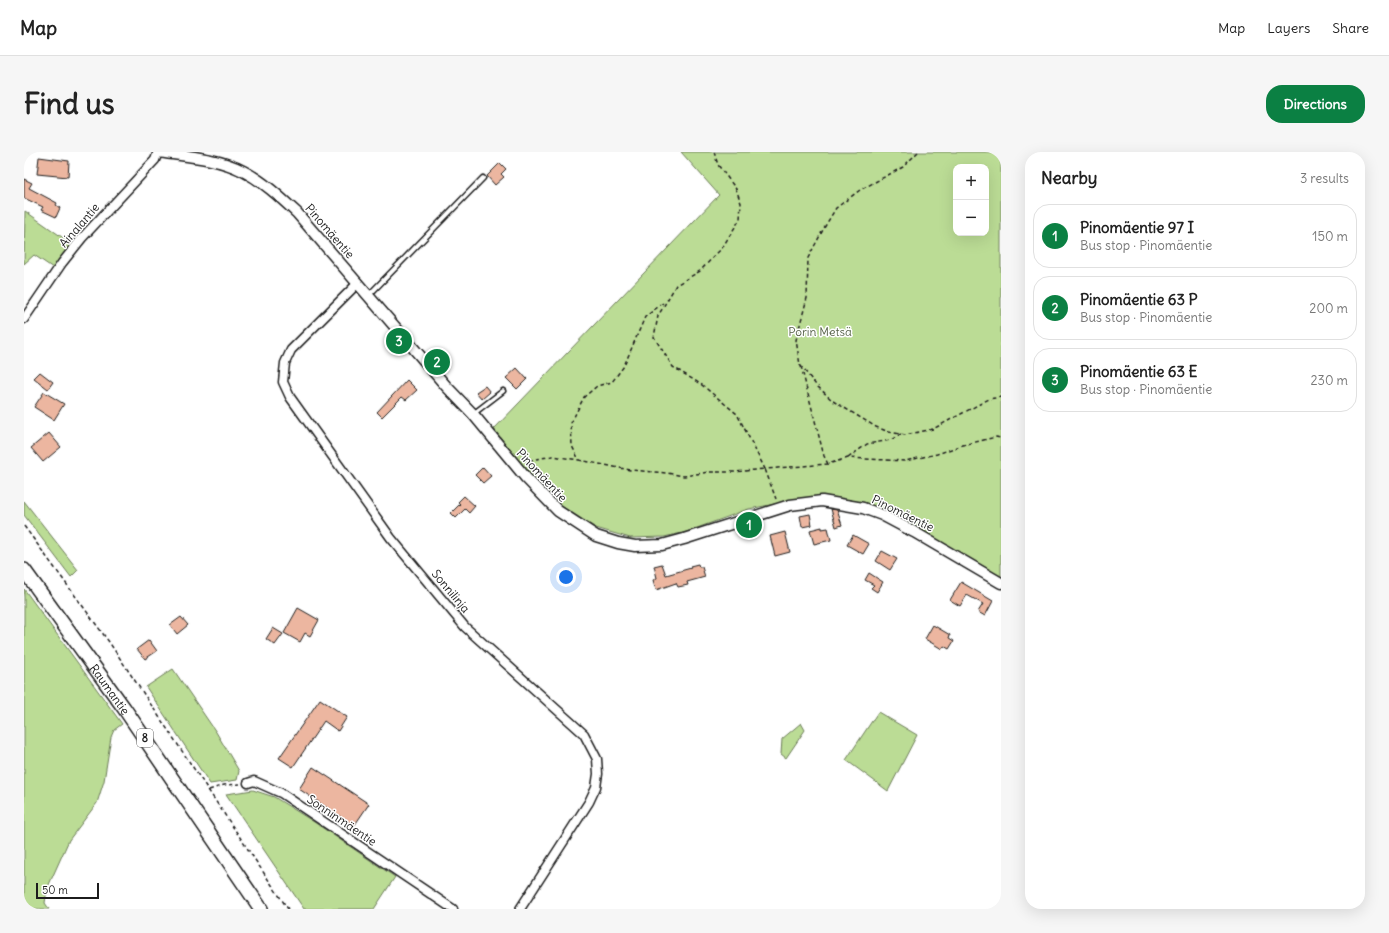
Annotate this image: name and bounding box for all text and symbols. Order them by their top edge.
text: Map [20,16,57,40]
text: Map [1218,19,1245,37]
text: Layers [1267,19,1310,37]
text: Share [1332,19,1369,37]
button: Directions [1266,85,1365,123]
text: Find us [24,86,115,122]
map controls [953,164,989,236]
button: + [953,164,989,200]
text: Nearby [1041,167,1097,189]
text: 3 results [1300,170,1349,187]
street label: Ainalantie [56,200,102,250]
button: − [953,200,989,236]
street label: Pinomäentie [302,201,358,261]
text: Pinomäentie 97 I [1080,218,1194,237]
text: 1 [1052,228,1058,245]
text: 150 m [1312,228,1348,245]
text: Bus stop · Pinomäentie [1080,237,1212,254]
text: Pinomäentie 63 P [1080,290,1198,309]
text: 2 [1051,300,1059,317]
text: 200 m [1309,300,1348,317]
text: Bus stop · Pinomäentie [1080,309,1212,326]
park label: Porin Metsä [788,324,852,339]
pin: 3 [386,326,412,356]
pin: 2 [424,347,450,377]
text: Pinomäentie 63 E [1080,362,1197,381]
text: 3 [1051,372,1059,389]
text: 230 m [1310,372,1348,389]
text: Bus stop · Pinomäentie [1080,381,1212,398]
street label: Pinomäentie [514,445,570,505]
street label: Pinomäentie [869,491,937,535]
pin: 1 [736,510,762,540]
street label: Sonnilinja [429,566,474,616]
your location [556,567,576,587]
street label: Raumantie [87,661,134,717]
road number: 8 [137,729,153,747]
street label: Sonninmäentie [304,791,380,849]
scale bar [36,881,99,900]
text: 50 m [42,883,68,897]

